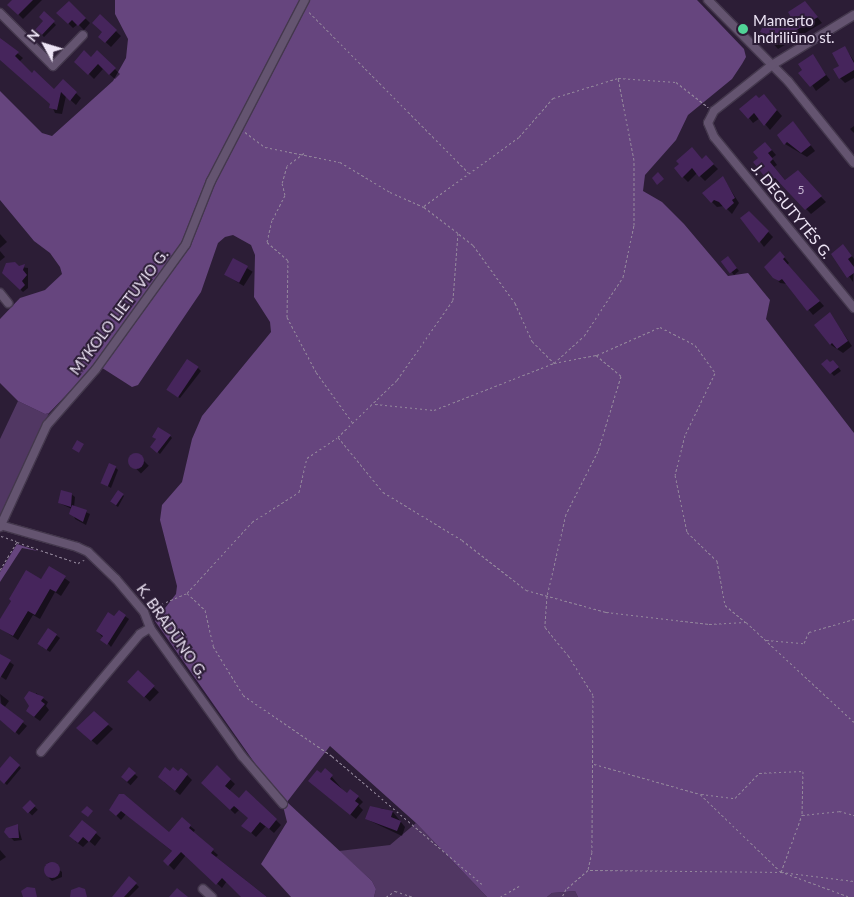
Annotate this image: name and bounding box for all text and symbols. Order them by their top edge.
place label: Mamerto Indriliūno st. [753,11,835,46]
north arrow [20,20,70,70]
marker: Mamerto Indriliūno st. [737,23,749,35]
text: N [23,26,43,45]
street label: J. DEGUTYTĖS G. [748,160,836,262]
house number: 5 [798,183,804,197]
street label: MYKOLO LIETUVIO G. [66,246,172,378]
street label: K. BRADŪNO G. [133,580,211,682]

